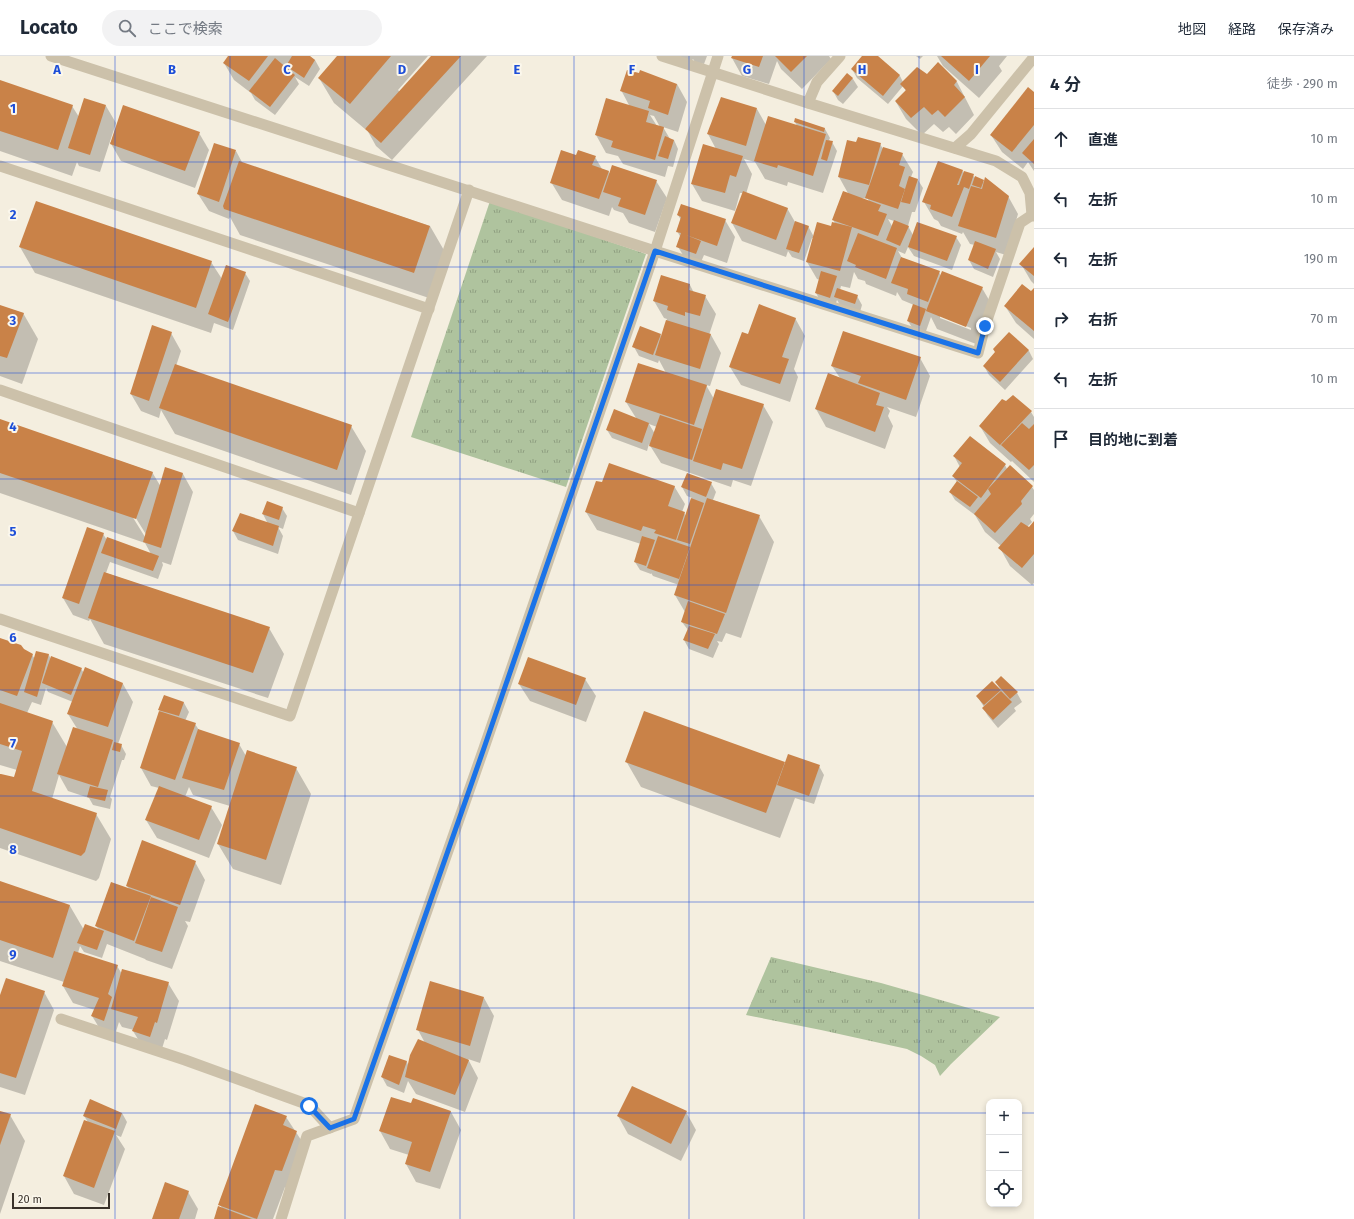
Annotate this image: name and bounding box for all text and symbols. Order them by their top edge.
search box [102,10,382,46]
text: Locato [20,16,78,39]
icon: search [116,17,138,39]
text: ここで検索 [148,20,223,38]
text: 地図 [1178,21,1206,38]
text: 経路 [1228,21,1256,38]
text: 保存済み [1278,21,1334,38]
text: A [52,62,61,77]
text: B [168,62,176,77]
text: C [283,62,291,77]
text: D [398,62,407,77]
text: E [514,62,521,77]
text: F [629,62,636,77]
text: G [743,62,751,77]
text: H [858,62,866,77]
text: I [975,62,979,77]
text: 4 分 [1050,74,1081,95]
text: 徒歩 · 290 m [1267,76,1338,91]
text: 1 [10,101,16,116]
icon: ahead [1050,128,1072,150]
text: 直進 [1088,131,1118,149]
text: 10 m [1311,131,1338,146]
icon: left [1050,188,1072,210]
text: 左折 [1088,191,1118,209]
text: 10 m [1311,191,1338,206]
text: 2 [10,207,17,222]
icon: left [1050,248,1072,270]
text: 左折 [1088,251,1118,269]
text: 190 m [1304,251,1338,266]
icon: right [1050,308,1072,330]
text: 右折 [1088,311,1118,329]
text: 70 m [1311,311,1338,326]
text: 3 [9,313,17,328]
route end [976,317,994,335]
icon: left [1050,368,1072,390]
text: 左折 [1088,371,1118,389]
text: 10 m [1311,371,1338,386]
text: 4 [9,419,17,434]
icon: arrive [1050,428,1072,450]
text: 目的地に到着 [1088,431,1178,449]
text: 5 [10,524,17,539]
text: 6 [9,630,17,645]
text: 7 [10,736,16,751]
text: 8 [9,842,17,857]
text: 9 [9,947,17,962]
route start [300,1097,318,1115]
map controls [986,1099,1022,1207]
button: + [986,1099,1022,1135]
button: − [986,1135,1022,1171]
button: locate [986,1171,1022,1207]
scale bar [12,1191,110,1210]
text: 20 m [18,1193,42,1206]

